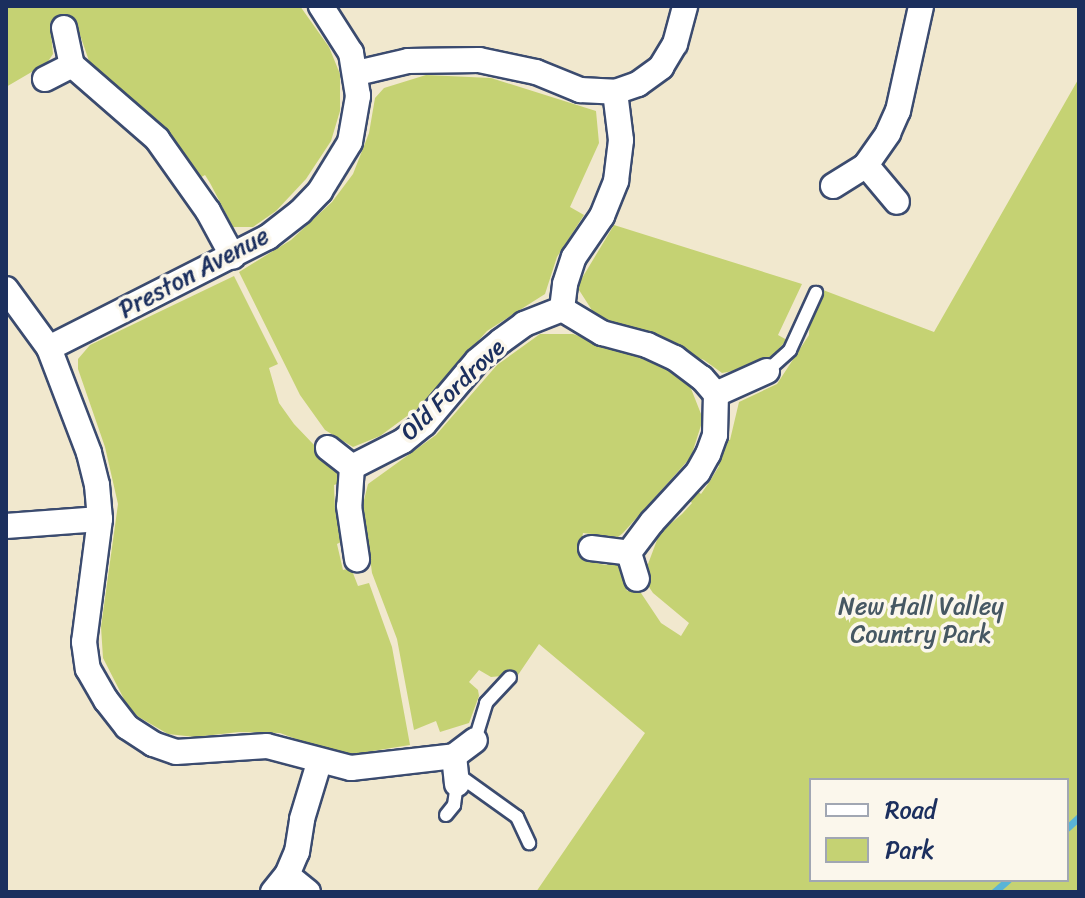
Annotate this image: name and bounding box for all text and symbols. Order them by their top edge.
street label: Preston Avenue [114,221,274,325]
street label: Old Fordrove [395,333,511,447]
park label: New Hall Valley Country Park [839,593,1003,649]
legend [809,778,1069,882]
text: Road [885,789,936,831]
text: Park [885,829,934,871]

